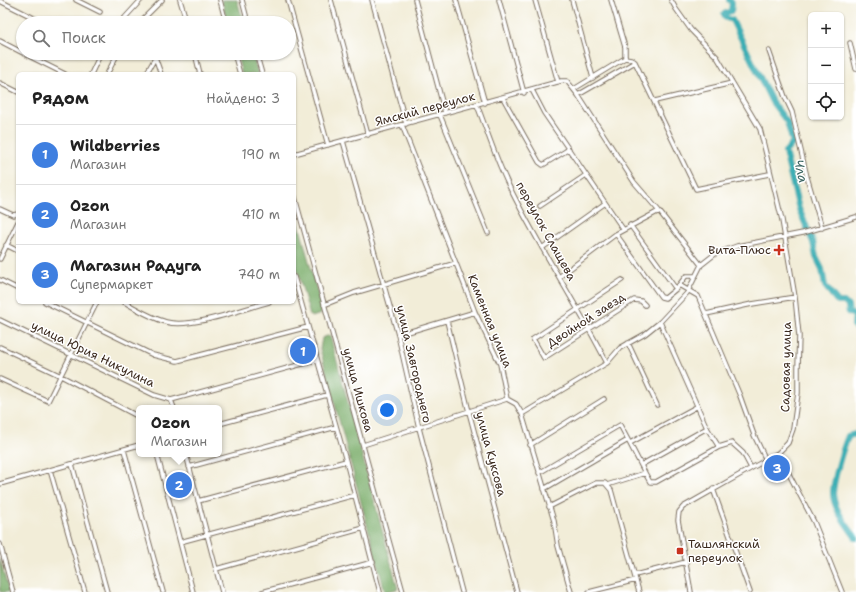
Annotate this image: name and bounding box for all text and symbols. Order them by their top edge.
map controls [808,12,844,120]
button: + [808,12,844,48]
search box [16,16,296,60]
icon: search [30,27,52,49]
text: Поиск [62,28,106,48]
button: − [808,48,844,84]
button: locate [808,84,844,120]
text: Рядом [32,87,89,109]
street label: Ямский переулок [373,88,477,130]
text: Найдено: 3 [206,90,280,107]
text: Wildberries [70,136,160,156]
text: 1 [42,146,48,163]
text: 190 m [241,146,280,163]
text: Магазин [70,156,126,173]
water label: Чла [790,158,812,184]
street label: переулок Слащева [512,179,580,284]
text: Ozon [70,196,110,216]
text: 2 [40,206,50,223]
text: 410 m [242,206,280,223]
text: Магазин [70,216,126,233]
place label: Вита-Плюс [708,242,771,258]
marker: Вита-Плюс [774,245,784,255]
text: Магазин Радуга [70,256,201,276]
text: 3 [40,266,50,283]
text: 740 m [238,266,280,283]
street label: Каменная улица [464,272,516,371]
text: Супермаркет [70,276,153,293]
street label: Двойной заезд [544,289,629,351]
street label: улица Завгороднего [393,304,435,424]
street label: улица Юрия Никулина [29,317,158,391]
street label: Садовая улица [777,321,795,412]
pin: 1 [290,336,316,366]
street label: улица Ишкова [339,346,377,434]
your location [377,400,397,420]
popup [136,405,222,457]
street label: улица Куксова [472,410,510,499]
text: Ozon [151,413,190,433]
text: Магазин [151,433,207,450]
pin: 3 [764,453,790,483]
pin: 2 [166,470,192,500]
place label: Ташлянский переулок [688,536,760,566]
marker: Ташлянский переулок [675,546,685,556]

